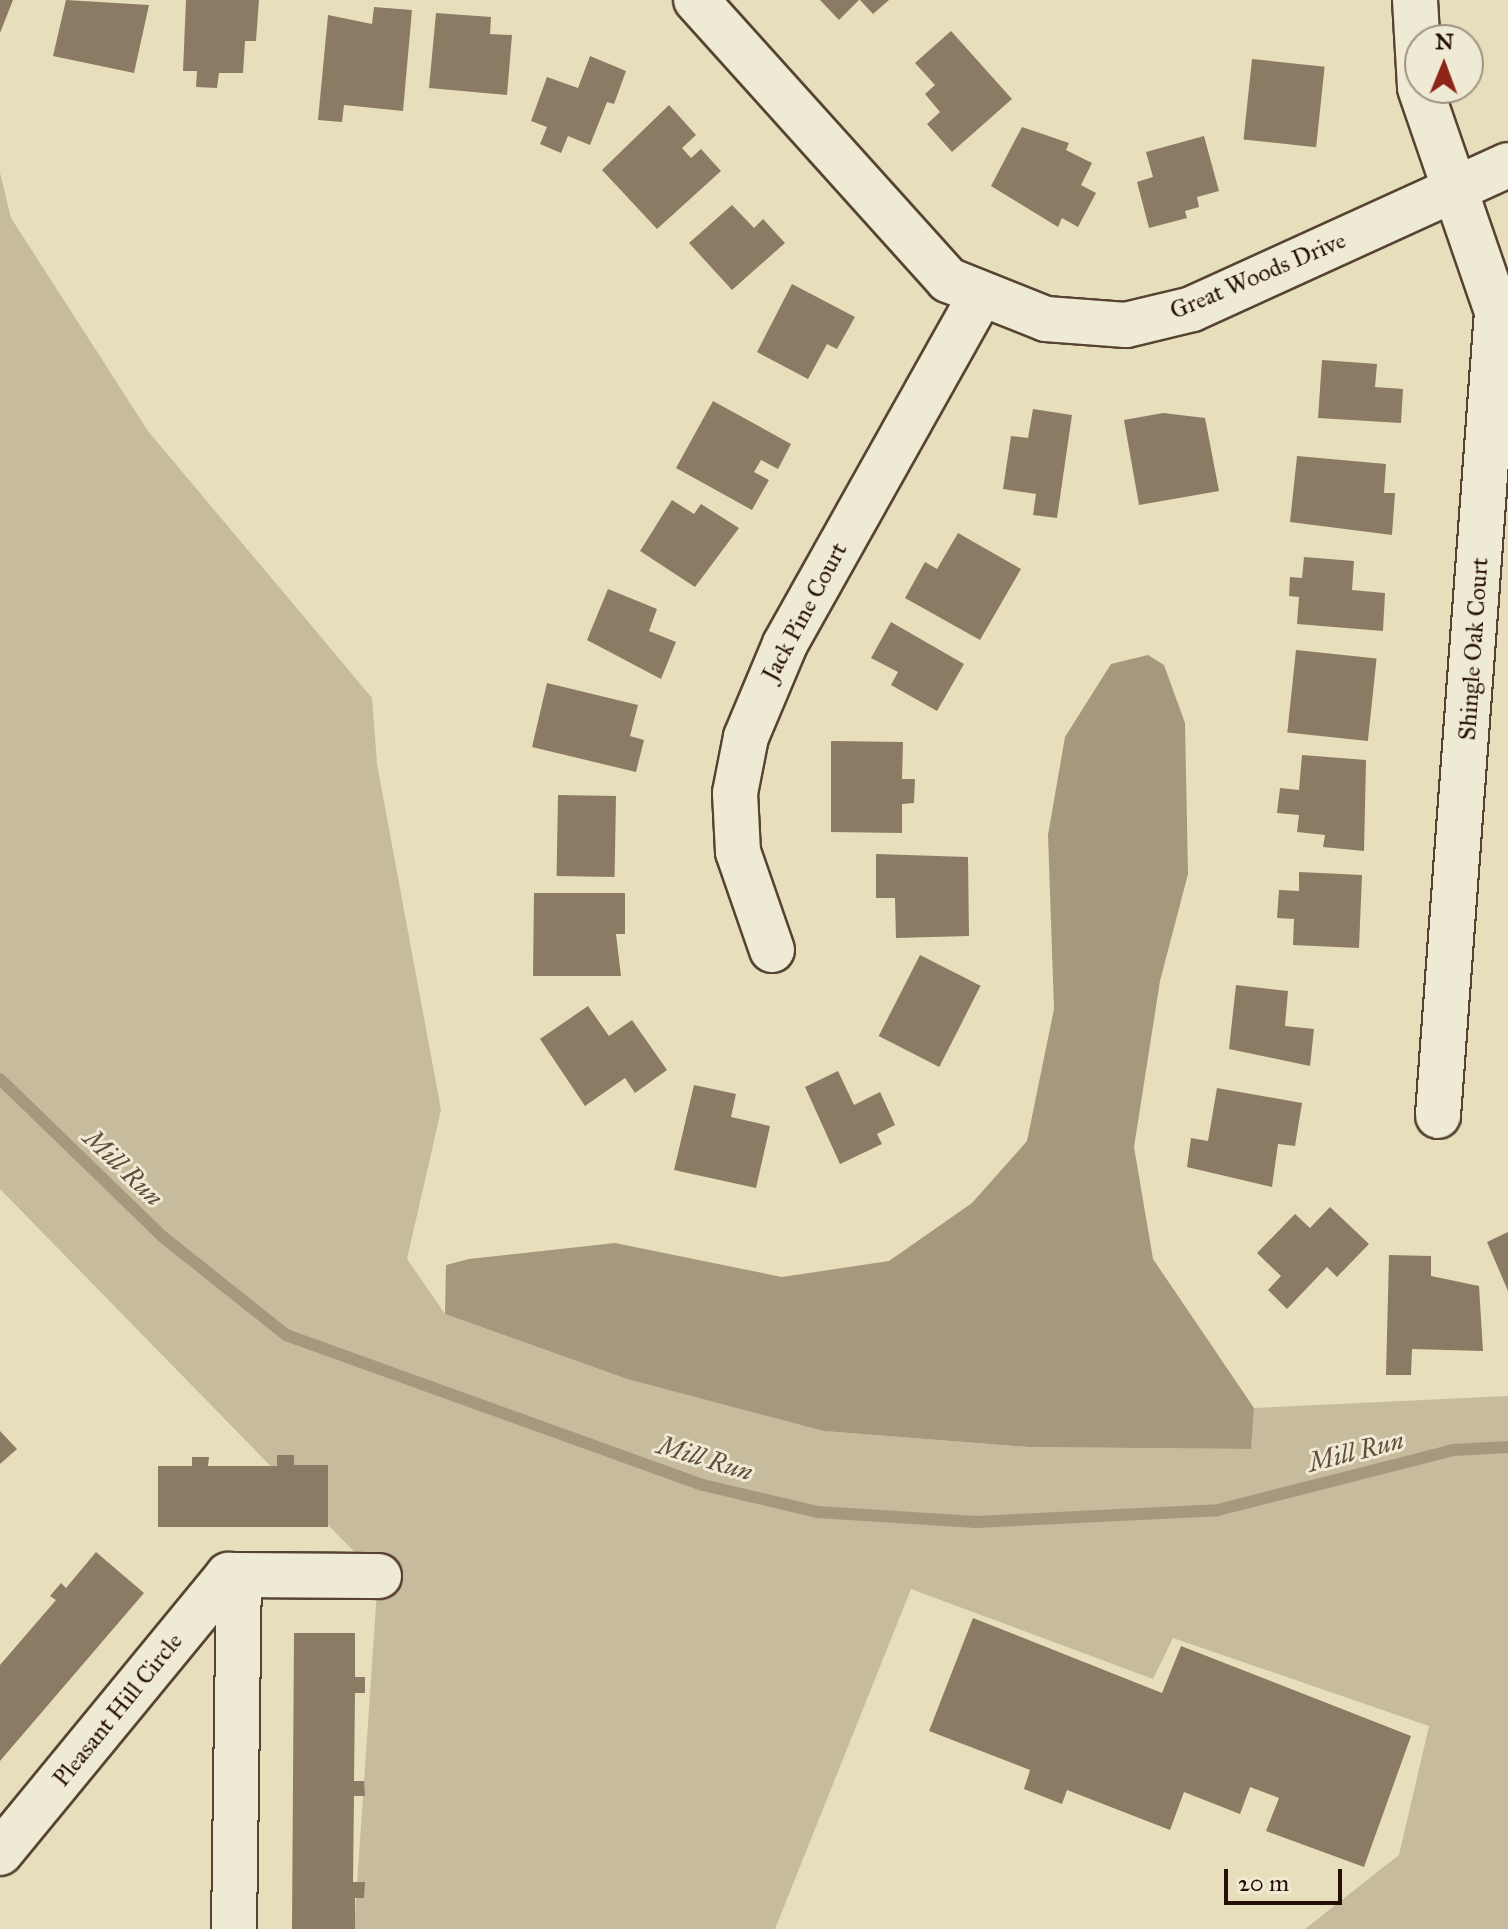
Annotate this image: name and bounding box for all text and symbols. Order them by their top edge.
north arrow [1404,24,1484,104]
text: N [1435,28,1454,55]
street label: Great Woods Drive [1166,226,1350,326]
street label: Jack Pine Court [756,538,854,686]
street label: Shingle Oak Court [1453,557,1495,741]
water label: Mill Run [77,1123,169,1213]
water label: Mill Run [1305,1425,1407,1479]
water label: Mill Run [654,1430,756,1488]
street label: Pleasant Hill Circle [47,1627,189,1793]
scale bar [1228,1853,1346,1903]
text: 20 m [1238,1868,1289,1898]

